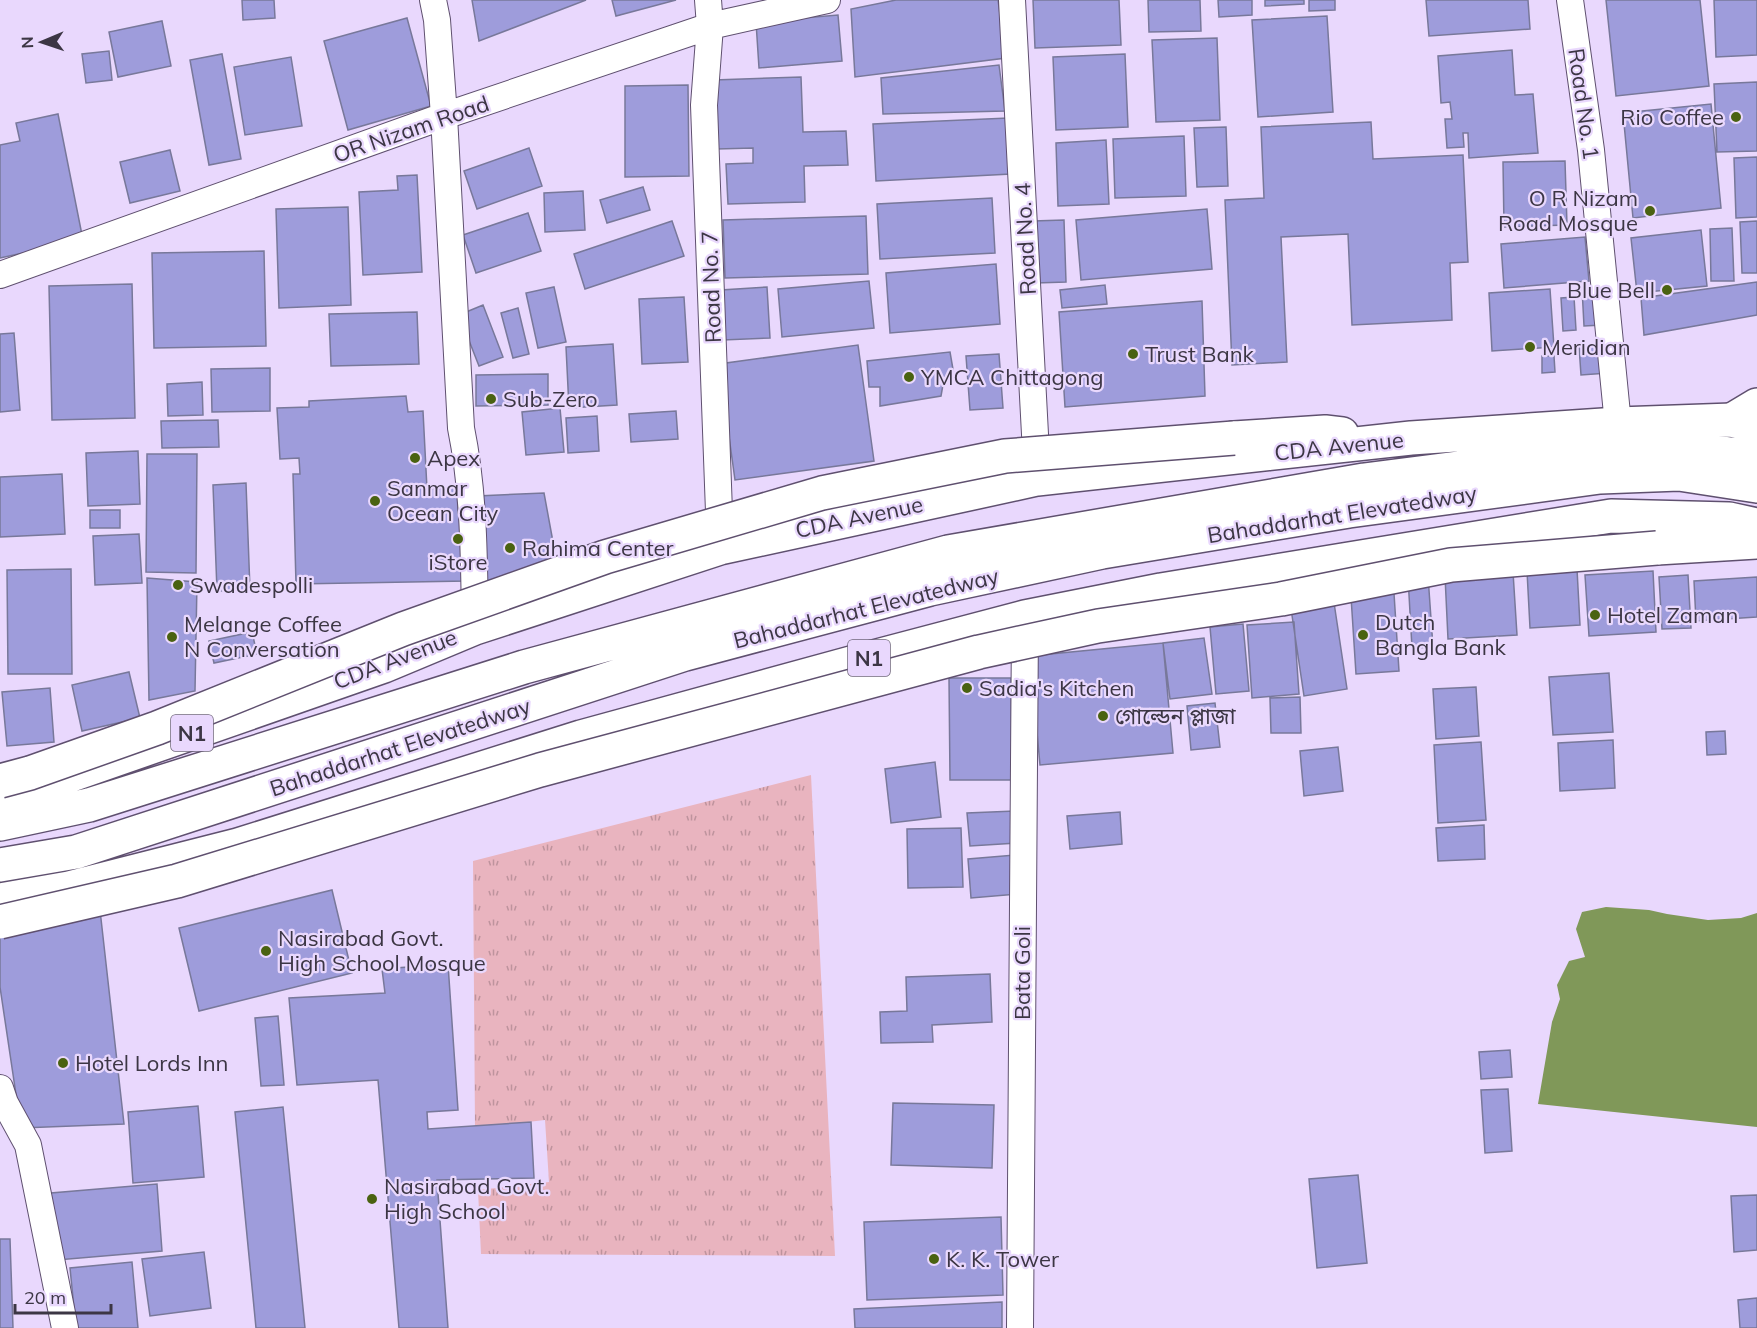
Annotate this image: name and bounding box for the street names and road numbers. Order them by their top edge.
street label: Road No. 1 [1562,47,1606,161]
street label: OR Nizam Road [329,89,493,169]
street label: Road No. 4 [1008,182,1042,296]
street label: Road No. 7 [695,230,727,344]
street label: CDA Avenue [1273,425,1405,467]
street label: Bahaddarhat Elevatedway [1205,479,1479,549]
street label: CDA Avenue [793,490,925,544]
street label: Bahaddarhat Elevatedway [730,561,1002,655]
street label: CDA Avenue [329,623,461,695]
road number: N1 [848,640,890,676]
street label: Bahaddarhat Elevatedway [266,691,534,802]
road number: N1 [171,715,213,751]
street label: Bata Goli [1008,926,1036,1020]

